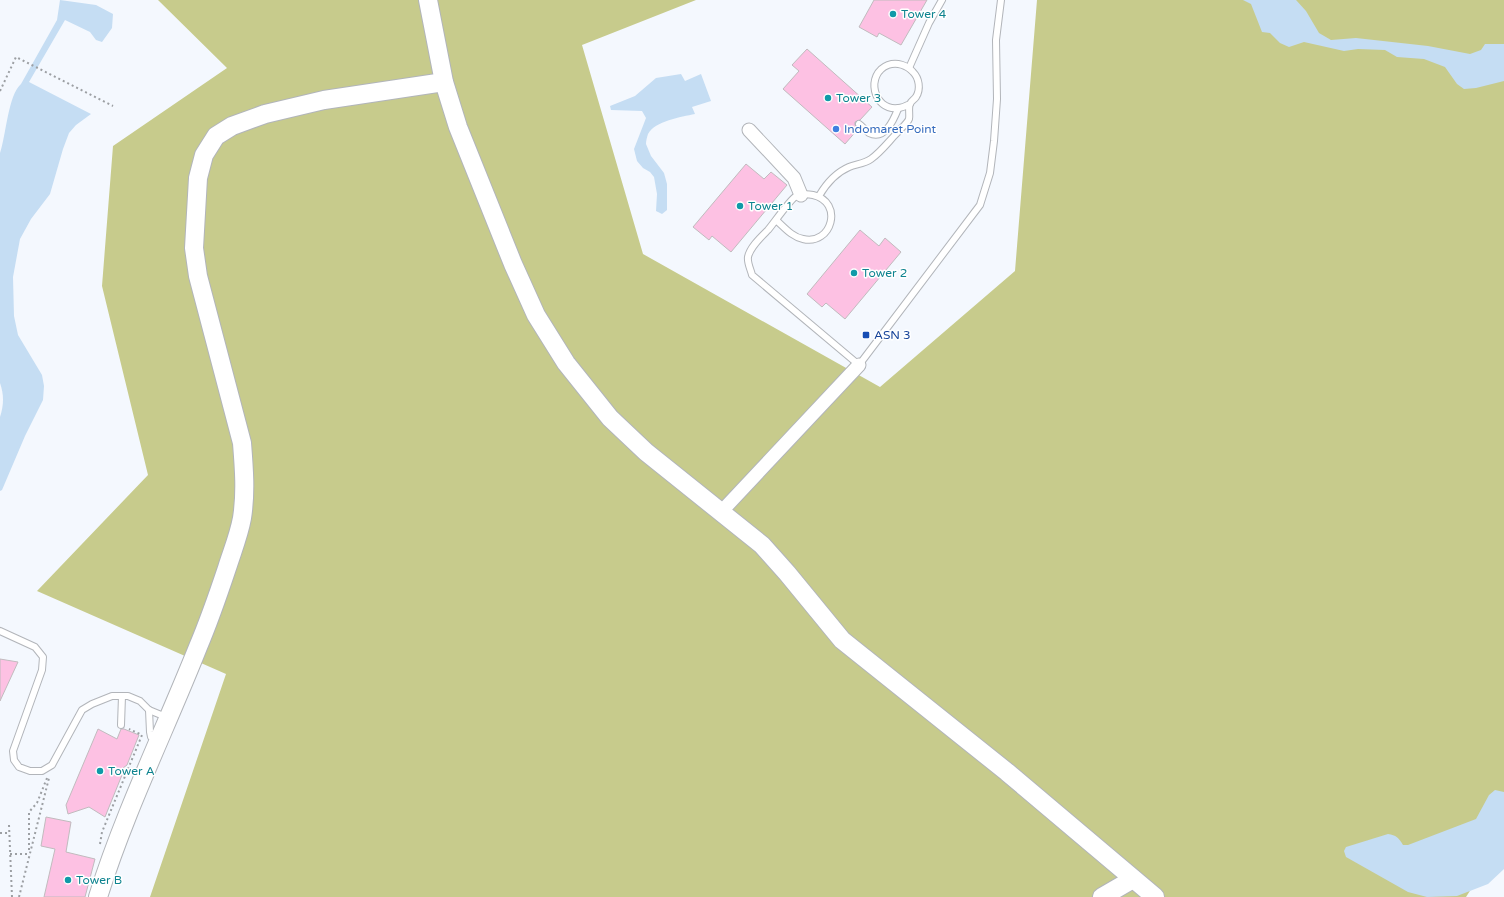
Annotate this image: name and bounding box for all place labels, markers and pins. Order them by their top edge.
place label: Tower 4 [901,7,947,21]
marker: Tower 4 [888,9,898,19]
place label: Tower 3 [836,91,881,105]
marker: Tower 3 [823,93,833,103]
place label: Indomaret Point [844,122,936,136]
marker: Indomaret Point [831,124,841,134]
place label: Tower 1 [748,199,793,213]
marker: Tower 1 [735,201,745,211]
place label: Tower 2 [862,266,907,280]
marker: Tower 2 [849,268,859,278]
place label: ASN 3 [874,328,911,342]
marker: ASN 3 [861,330,871,340]
place label: Tower A [108,764,155,778]
marker: Tower A [95,766,105,776]
place label: Tower B [76,873,122,887]
marker: Tower B [63,875,73,885]

